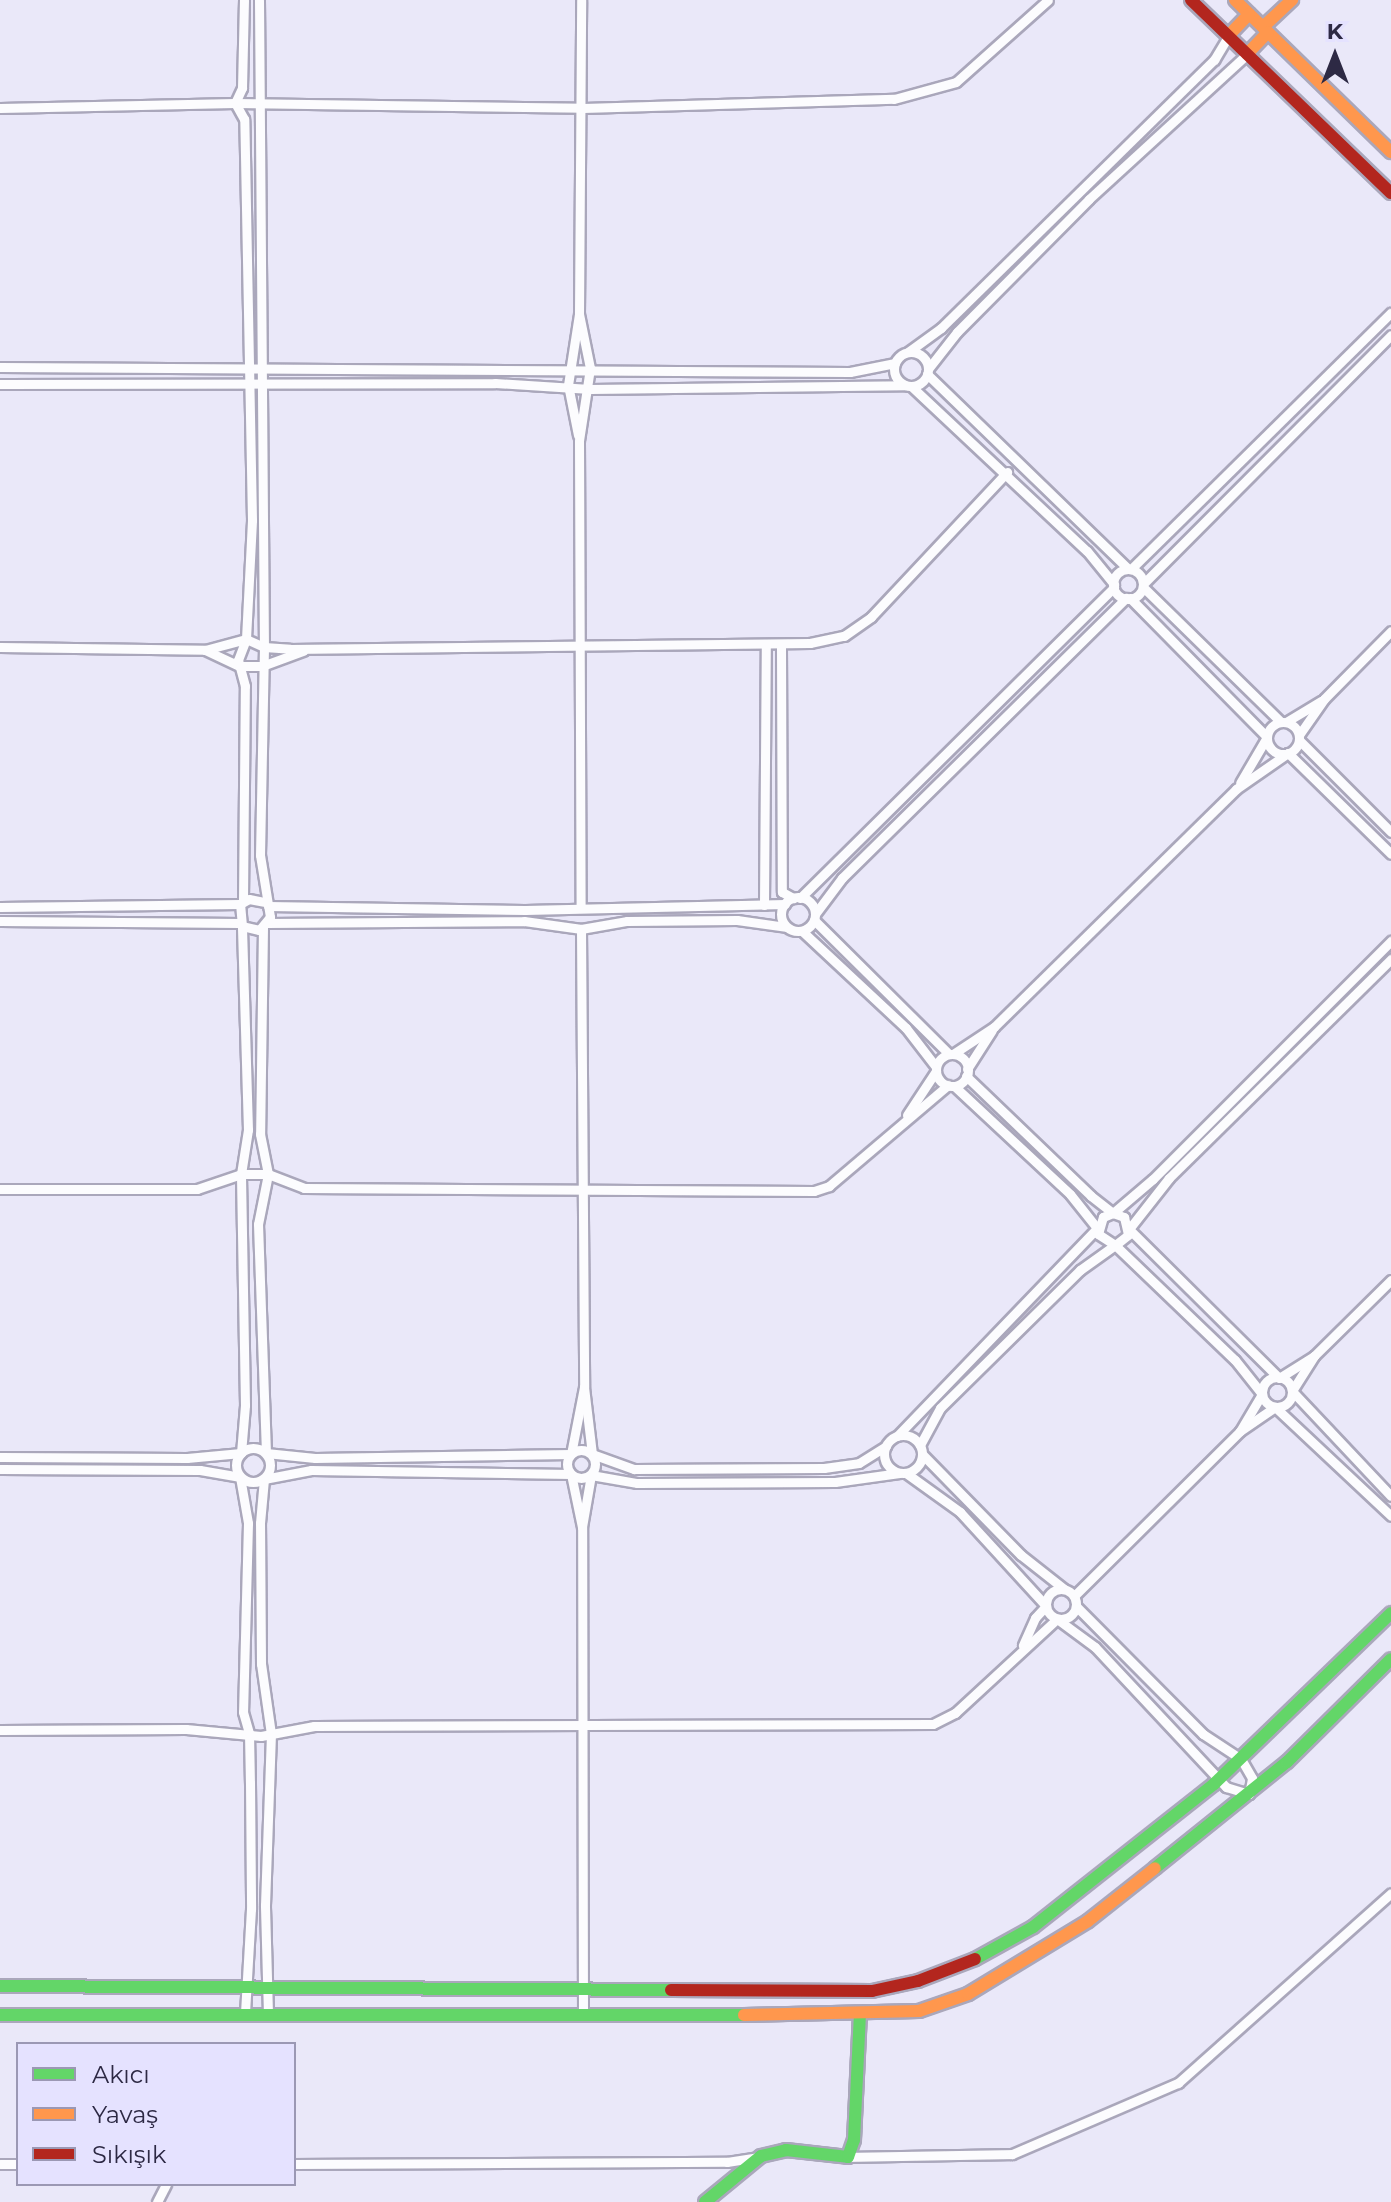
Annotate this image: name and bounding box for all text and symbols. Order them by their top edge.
north arrow [1295,16,1375,96]
text: K [1327,18,1343,45]
legend [16,2042,296,2186]
text: Akıcı [92,2060,150,2089]
text: Yavaş [92,2100,158,2129]
text: Sıkışık [92,2140,166,2169]

